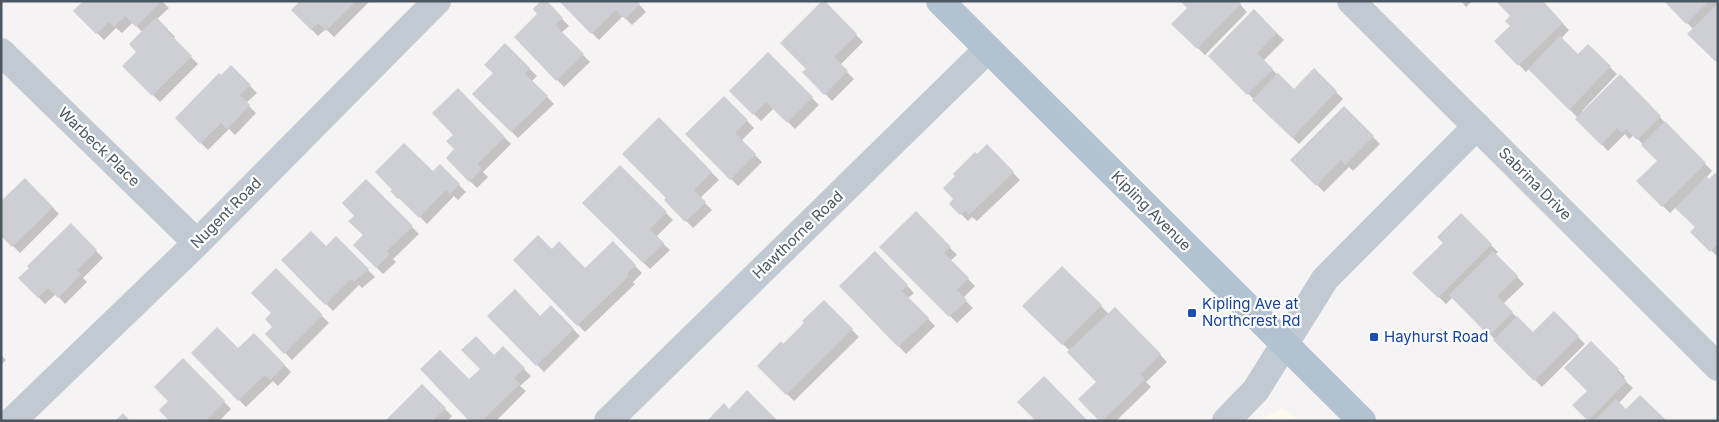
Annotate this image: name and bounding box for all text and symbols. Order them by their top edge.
street label: Warbeck Place [55,103,144,190]
street label: Sabrina Drive [1495,143,1576,224]
street label: Kipling Avenue [1107,167,1195,255]
street label: Nugent Road [186,173,265,252]
street label: Hawthorne Road [748,187,847,283]
place label: Kipling Ave at Northcrest Rd [1202,294,1300,330]
marker: Kipling Ave at Northcrest Rd [1186,307,1198,319]
place label: Hayhurst Road [1384,327,1488,346]
marker: Hayhurst Road [1368,331,1380,343]

